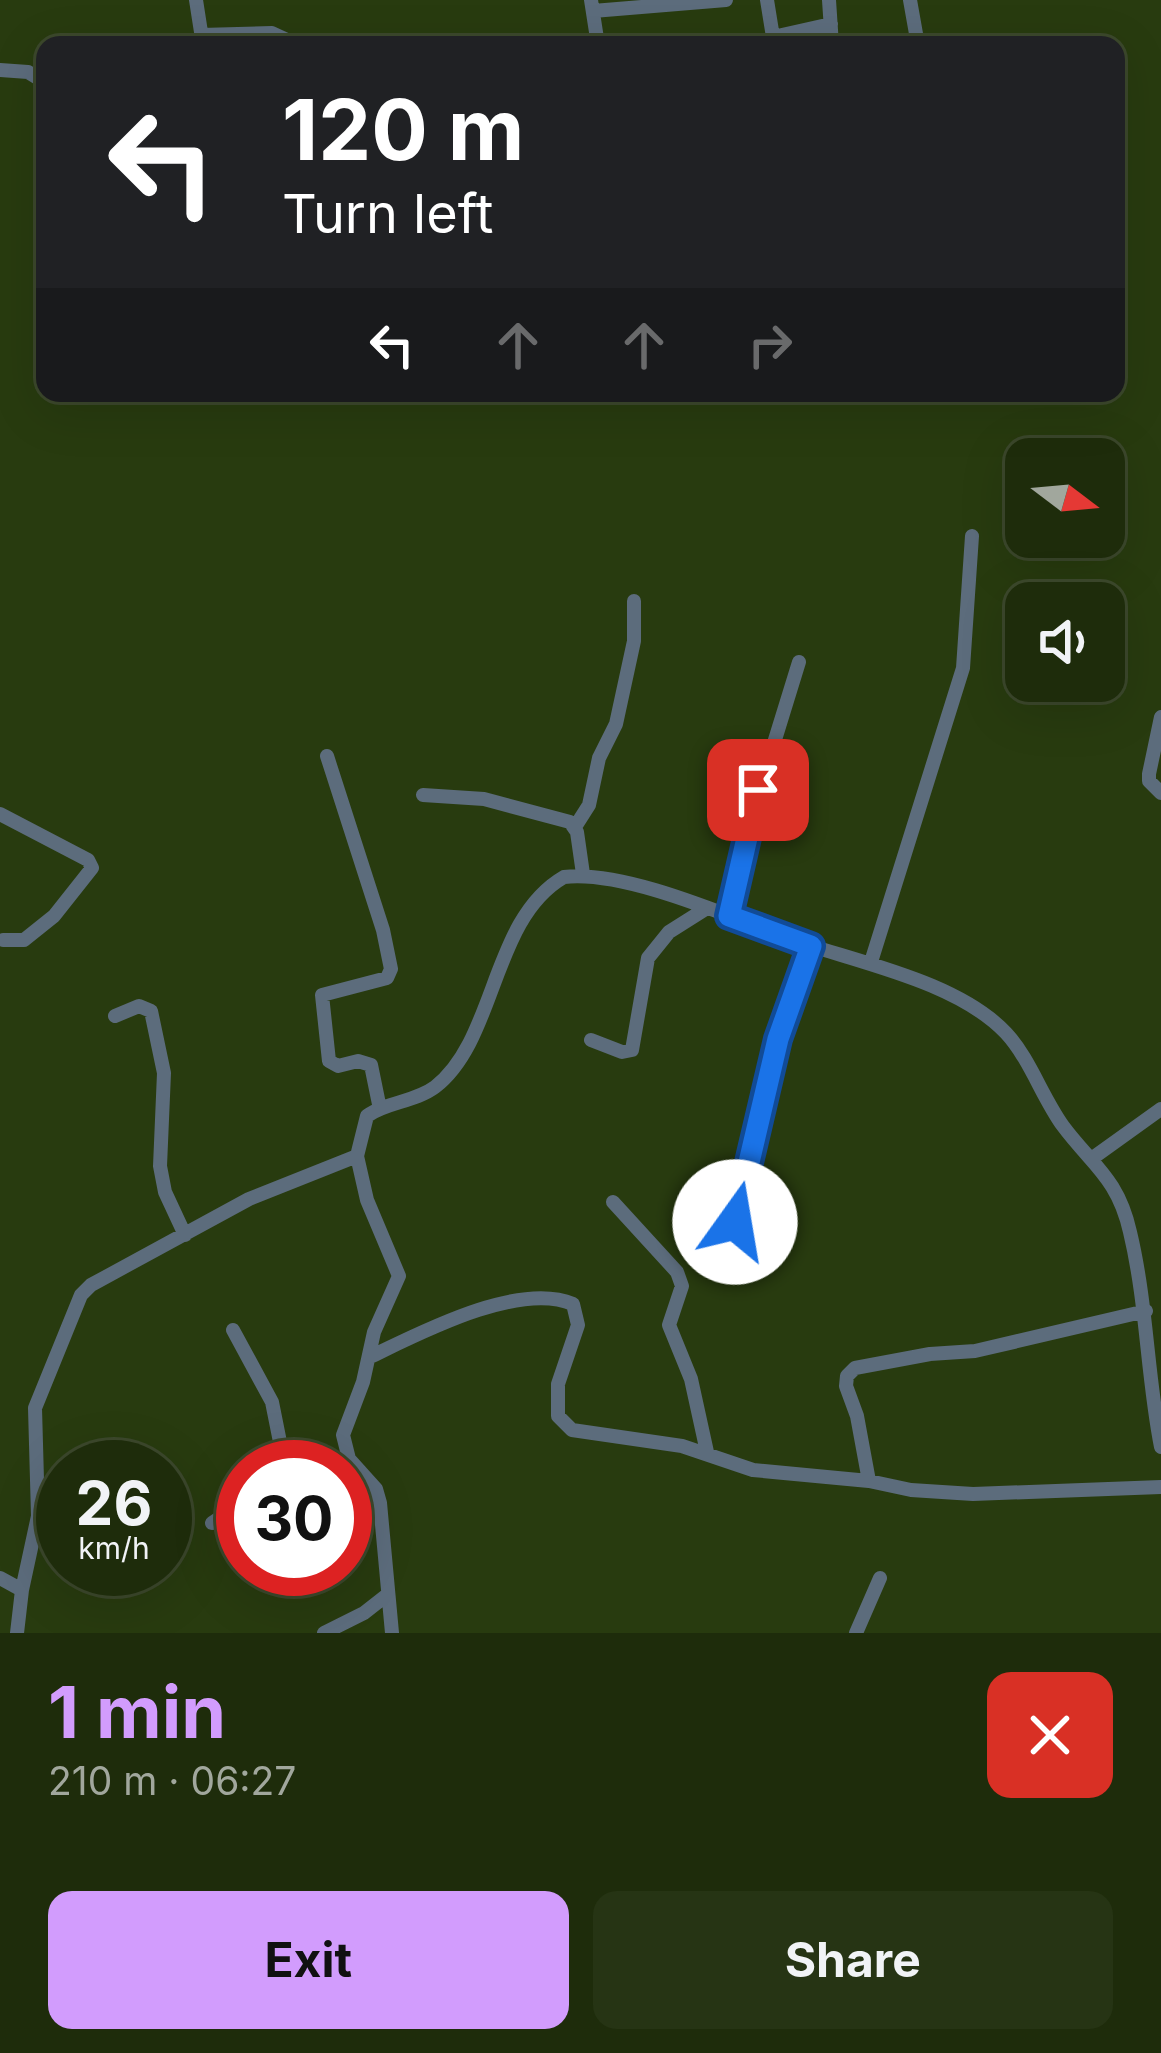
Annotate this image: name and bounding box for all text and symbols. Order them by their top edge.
text: 120 m [282,79,524,180]
icon: left [84,84,240,240]
text: Turn left [282,181,493,246]
icon: left [359,312,425,378]
icon: ahead [485,312,551,378]
icon: ahead [611,312,677,378]
icon: right [737,312,803,378]
north arrow [1005,438,1125,558]
map controls [1005,438,1125,702]
button: sound [1005,582,1125,702]
pin [707,739,809,841]
icon: arrive [725,757,791,823]
position arrow [672,1159,798,1285]
speed limit sign: 30 [216,1440,372,1596]
text: 26 [76,1467,152,1539]
text: km/h [78,1530,150,1566]
text: 1 min [48,1668,226,1755]
button: close [987,1672,1113,1798]
text: 210 m · 06:27 [48,1757,296,1804]
button: Exit [48,1891,569,2029]
button: Share [593,1891,1113,2029]

